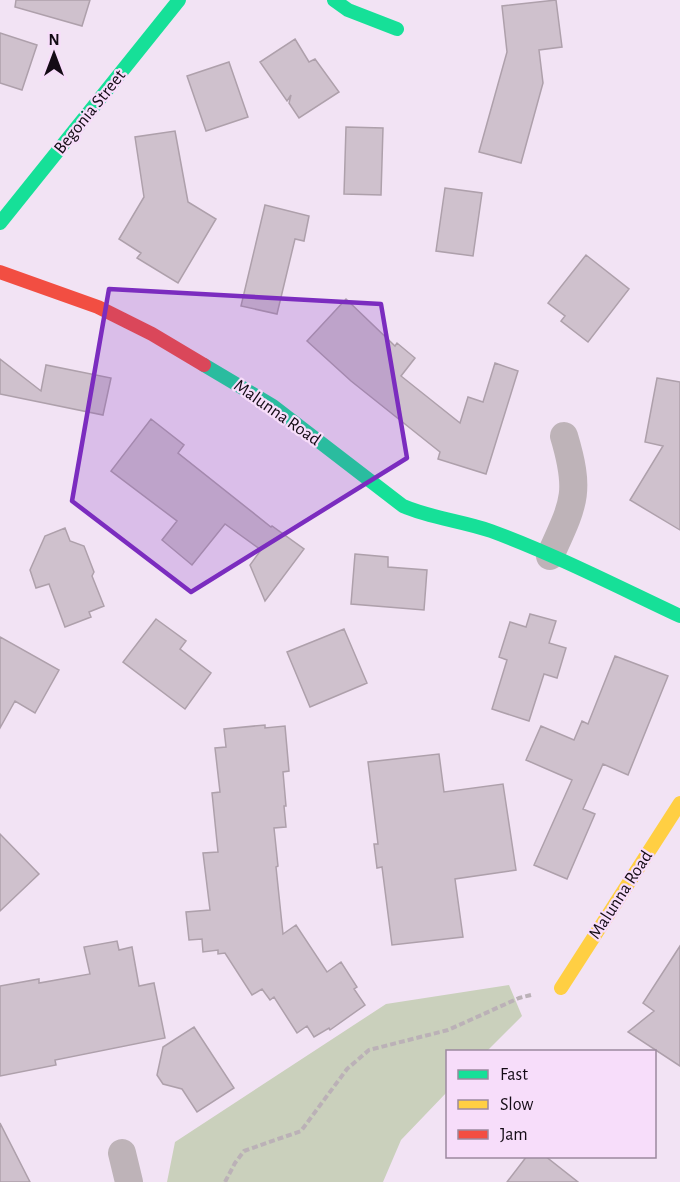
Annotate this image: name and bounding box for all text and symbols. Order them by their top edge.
north arrow [24,24,84,84]
text: N [48,32,60,48]
street label: Begonia Street [51,66,129,157]
street label: Malunna Road [230,377,324,449]
street label: Malunna Road [586,848,656,942]
legend [446,1050,656,1158]
text: Fast [500,1066,528,1084]
text: Slow [500,1096,533,1114]
text: Jam [500,1126,528,1144]

